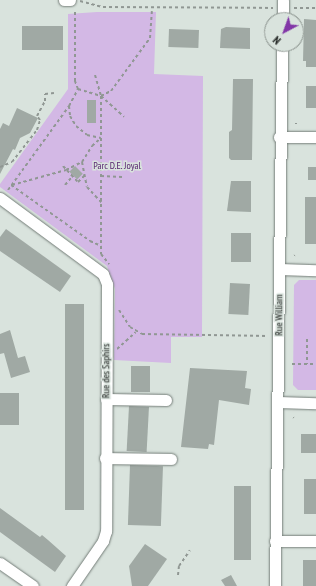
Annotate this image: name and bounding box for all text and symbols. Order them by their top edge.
north arrow [264,12,304,52]
text: N [270,33,284,48]
park label: Parc D.E. Joyal [93,160,141,172]
street label: Rue William [273,294,285,336]
street label: Rue des Saphirs [100,344,112,398]

